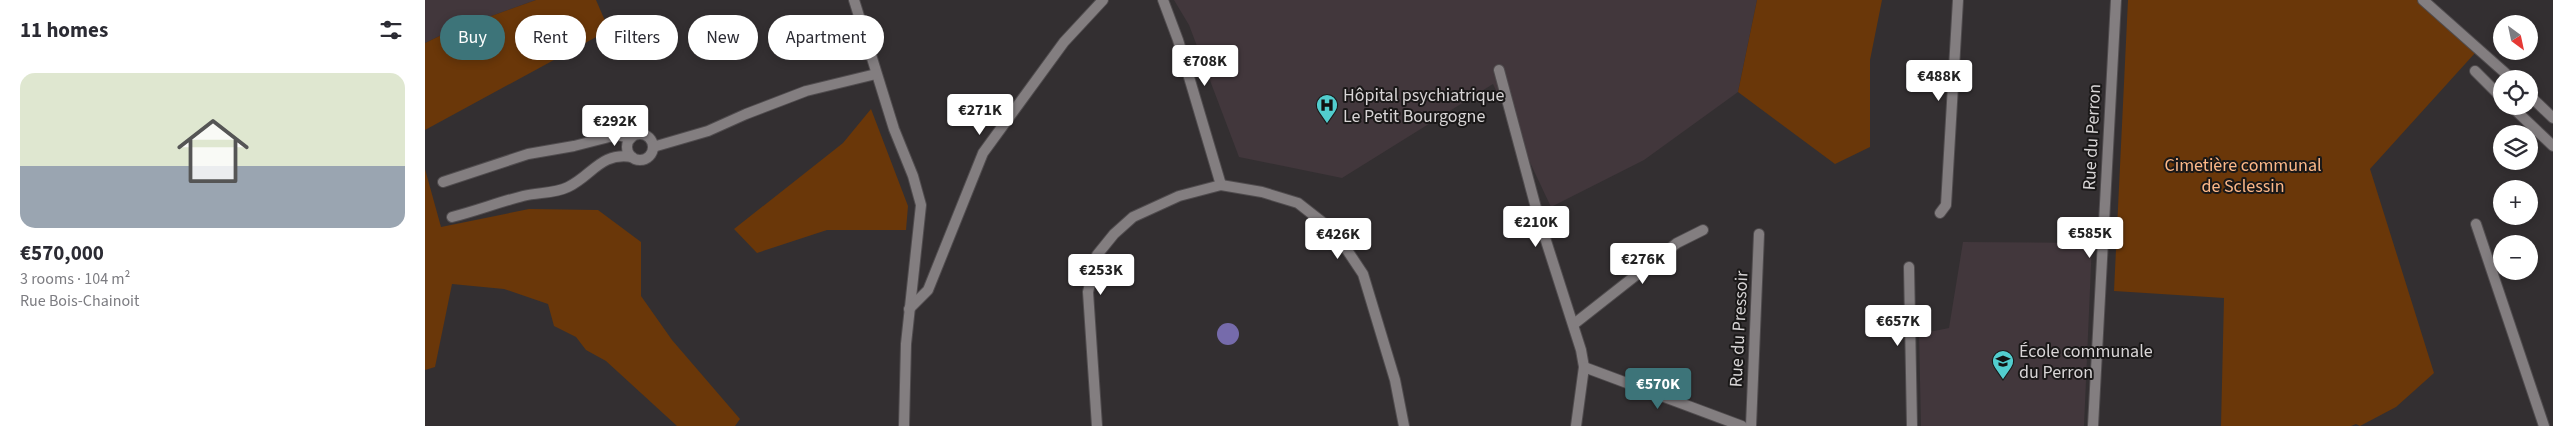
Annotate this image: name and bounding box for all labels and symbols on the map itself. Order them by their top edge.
north arrow [2493,15,2537,60]
pin: €708K [1170,44,1240,87]
pin: €488K [1904,59,1974,102]
place label: Hôpital psychiatrique Le Petit Bourgogne [1343,83,1504,129]
street label: Rue du Perron [2077,83,2107,191]
hospital icon: Hôpital psychiatrique Le Petit Bourgogne [1315,93,1339,124]
pin: €271K [945,94,1015,136]
pin: €292K [580,104,650,147]
park label: Cimetière communal de Sclessin [2164,153,2322,199]
pin: €210K [1501,206,1571,248]
pin: €585K [2055,216,2125,259]
pin: €426K [1303,218,1373,260]
pin: €276K [1608,242,1678,285]
pin: €253K [1066,254,1136,296]
street label: Rue du Pressoir [1723,269,1755,388]
pin: €657K [1863,304,1933,347]
place label: École communale du Perron [2019,339,2153,385]
school or university icon: École communale du Perron [1991,349,2015,380]
pin: €570K [1623,368,1693,410]

